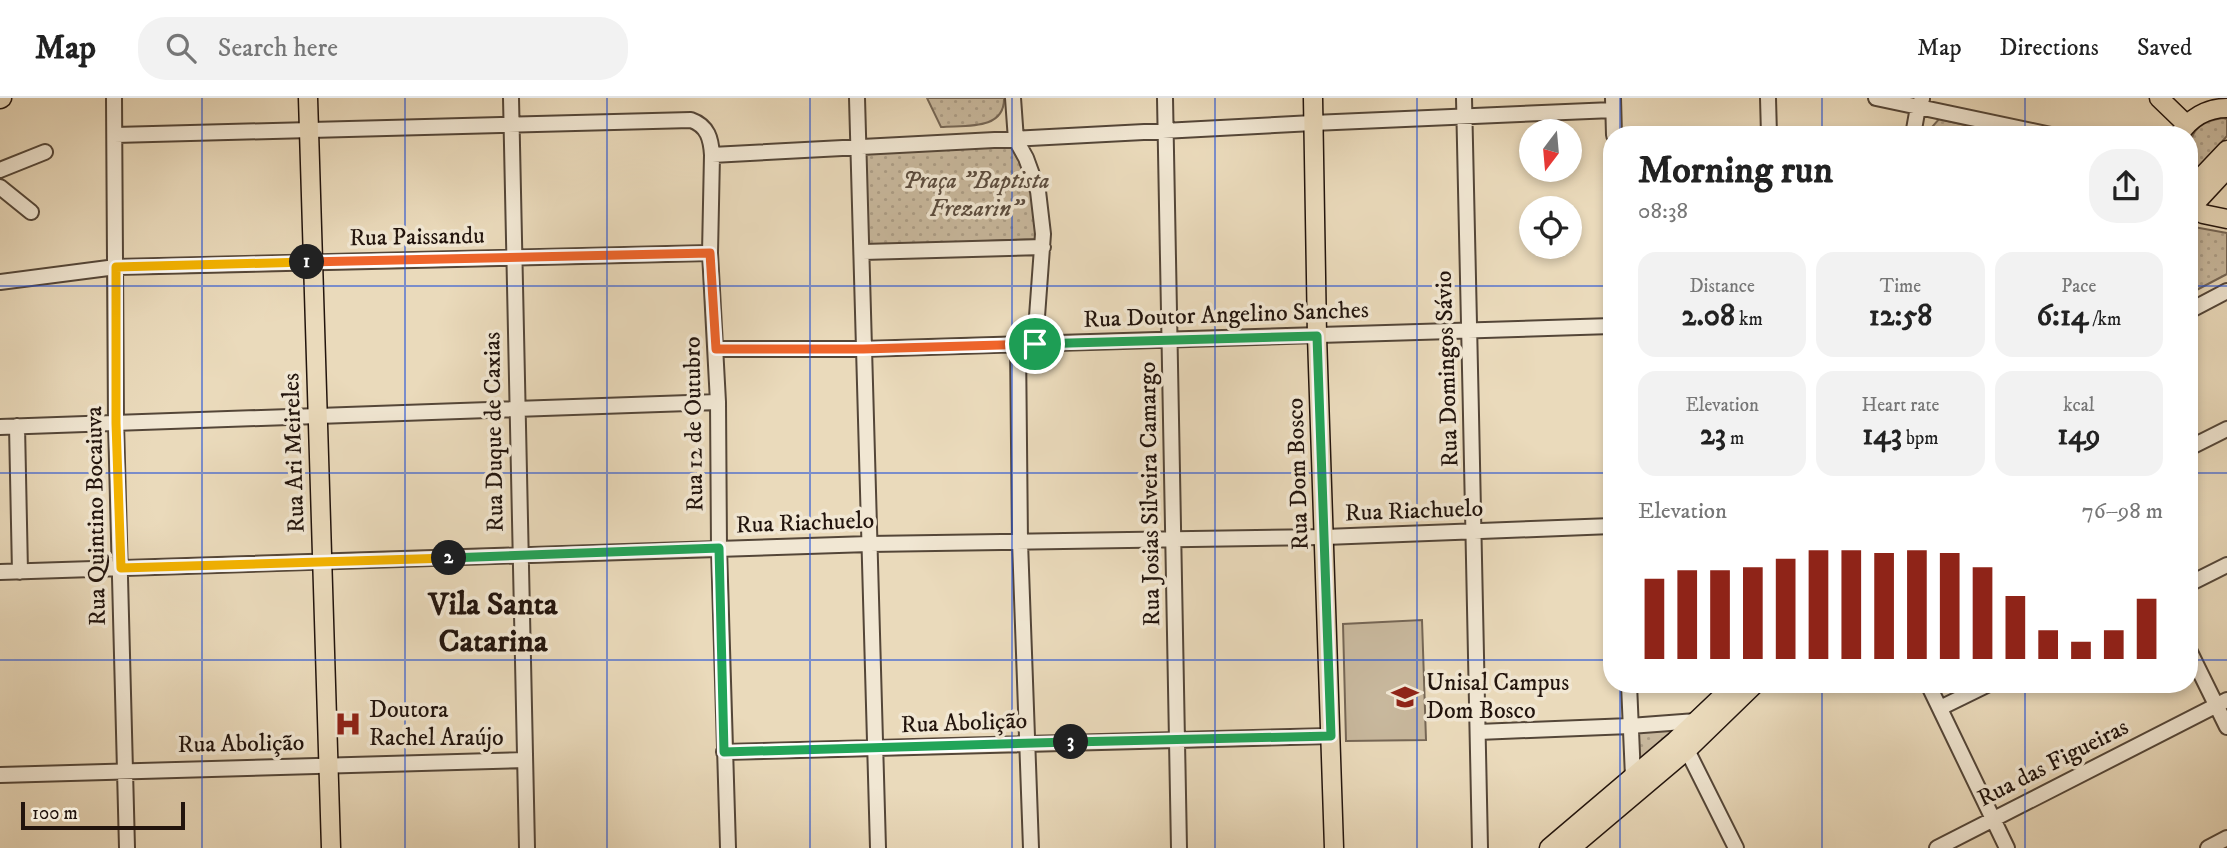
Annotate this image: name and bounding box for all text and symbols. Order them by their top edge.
search box [138,17,628,80]
text: Map [35,28,96,69]
icon: search [162,29,200,67]
text: Search here [218,32,338,65]
text: Map [1917,33,1962,63]
text: Directions [2000,33,2099,63]
text: Saved [2137,33,2192,63]
north arrow [1519,119,1582,182]
map controls [1519,119,1582,259]
text: Morning run [1638,147,1833,195]
button: share [2089,149,2163,223]
park label: Praça "Baptista Frezarin" [902,166,1050,224]
button: locate [1519,196,1582,259]
text: 08:38 [1638,197,1688,226]
street label: Rua Paissandu [349,221,485,253]
pin: 1 [290,244,324,280]
text: 1 [303,250,310,273]
street label: Rua Domingos Sávio [1429,270,1465,468]
text: Distance [1689,275,1755,298]
text: Time [1880,275,1921,298]
text: Pace [2061,275,2096,298]
street label: Rua Doutor Angelino Sanches [1083,295,1369,335]
text: 2.08 [1682,298,1735,335]
text: 12:58 [1869,298,1932,335]
text: 6:14 [2036,298,2088,335]
text: km [1735,308,1763,331]
text: /km [2088,308,2121,331]
pin [1005,314,1065,374]
icon: arrive [1016,325,1054,363]
street label: Rua Duque de Caxias [477,332,511,532]
street label: Rua 12 de Outubro [677,336,711,512]
street label: Rua Josias Silveira Camargo [1133,361,1167,627]
street label: Rua Ari Meireles [276,372,312,534]
text: Elevation [1685,394,1759,417]
text: Heart rate [1862,394,1939,417]
text: kcal [2063,394,2094,417]
street label: Rua Dom Bosco [1280,397,1316,551]
street label: Rua Quintino Bocaiuva [79,405,113,626]
text: 23 [1700,417,1726,454]
text: 143 [1862,417,1902,454]
text: 149 [2057,417,2100,454]
text: m [1726,427,1744,450]
text: bpm [1902,427,1939,450]
street label: Rua Riachuelo [1344,494,1484,528]
text: Elevation [1638,497,1727,526]
text: 76–98 m [2082,497,2163,526]
street label: Rua Riachuelo [735,506,875,540]
pin: 2 [432,540,466,575]
text: 2 [444,546,453,569]
district label: Vila Santa Catarina [426,585,558,662]
place label: Unisal Campus Dom Bosco [1426,668,1569,726]
school or university icon: Unisal Campus Dom Bosco [1390,682,1420,712]
place label: Doutora Rachel Araújo [369,695,504,753]
street label: Rua Abolição [900,706,1028,740]
hospital icon: Doutora Rachel Araújo [333,709,363,739]
street label: Rua das Figueiras [1972,712,2134,814]
pin: 3 [1054,724,1088,760]
street label: Rua Abolição [177,728,305,760]
text: 3 [1067,730,1074,753]
scale bar [21,799,186,831]
text: 100 m [32,802,78,825]

